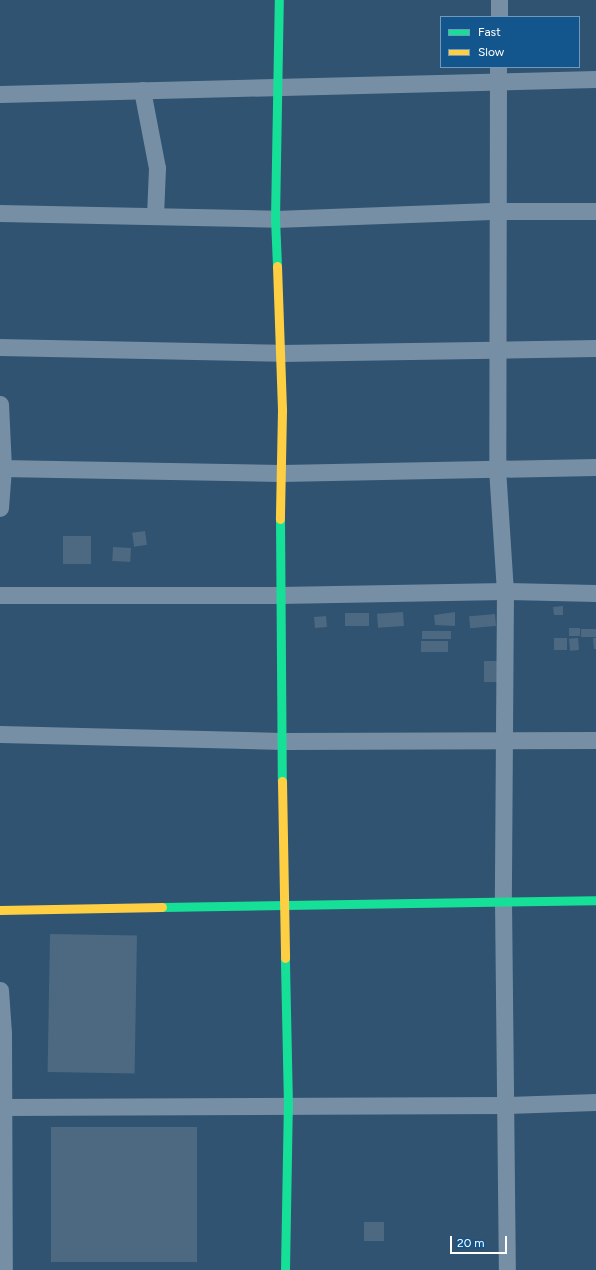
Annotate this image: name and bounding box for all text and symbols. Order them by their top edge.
legend [440,16,580,68]
text: Fast [478,25,501,39]
text: Slow [478,45,504,59]
scale bar [452,1228,509,1254]
text: 20 m [457,1236,485,1250]

